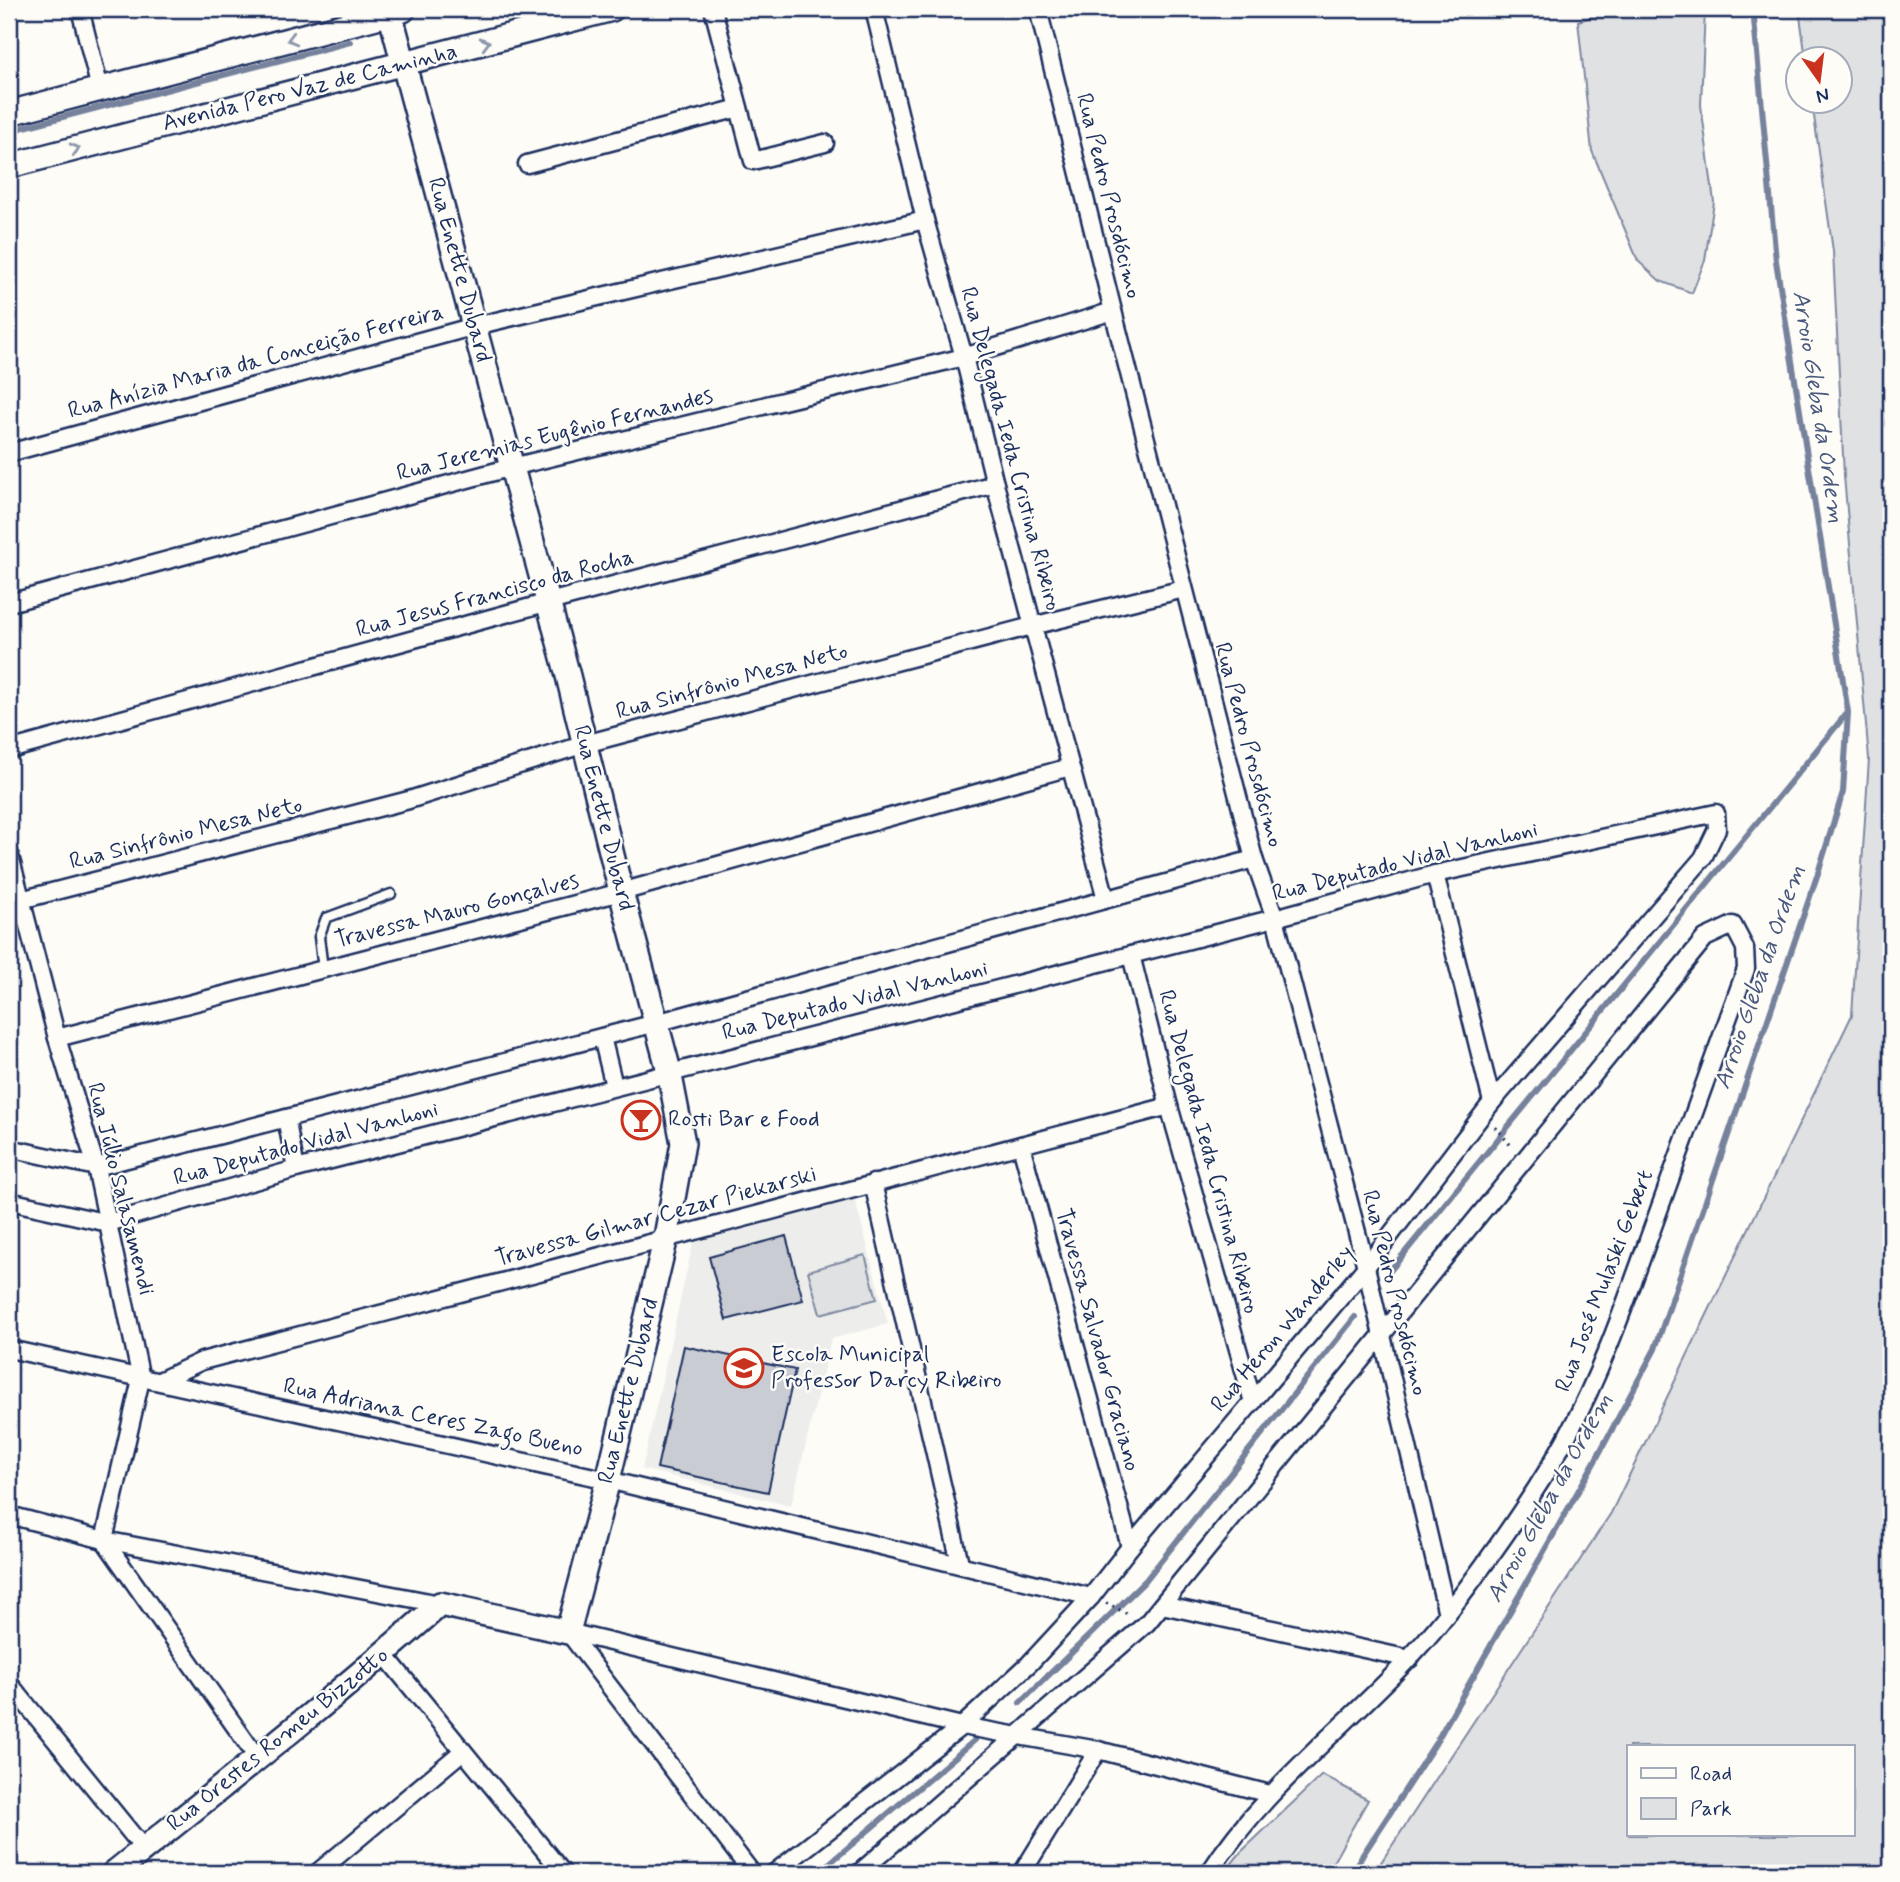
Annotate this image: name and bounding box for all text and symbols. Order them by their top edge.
one-way arrow [286,30,298,45]
one-way arrow [479,36,491,51]
street label: Avenida Pero Vaz de Caminha [159,37,461,139]
north arrow [1784,46,1854,116]
text: N [1814,81,1832,109]
street label: Rua Pedro Prosdócimo [1068,90,1148,302]
one-way arrow [69,142,81,157]
street label: Rua Enette Dubard [420,174,498,366]
street label: Rua Delegada Ieda Cristina Ribeiro [950,284,1068,615]
water label: Arroio Gleba da Ordem [1784,289,1852,525]
street label: Rua Anízia Maria da Conceição Ferreira [65,297,447,427]
street label: Rua Jeremias Eugênio Fernandes [394,381,716,489]
street label: Rua Jesus Francisco da Rocha [353,542,637,646]
street label: Rua Sinfrônio Mesa Neto [613,637,851,727]
street label: Rua Pedro Prosdócimo [1206,639,1290,851]
street label: Rua Enette Dubard [565,722,641,914]
street label: Rua Sinfrônio Mesa Neto [67,791,306,877]
street label: Rua Deputado Vidal Vanhoni [1269,814,1541,910]
water label: Arroio Gleba da Ordem [1707,861,1813,1093]
street label: Travessa Mauro Gonçalves [332,866,582,956]
street label: Rua Deputado Vidal Vanhoni [719,953,991,1049]
street label: Rua Delegada Ieda Cristina Ribeiro [1148,987,1266,1318]
street label: Rua Júlio Salasamendi [79,1080,161,1298]
street label: Rua Deputado Vidal Vanhoni [170,1094,442,1194]
bar icon: Rosti Bar e Food [620,1099,662,1141]
place label: Rosti Bar e Food [668,1105,819,1135]
street label: Travessa Gilmar Cezar Piekarski [492,1160,820,1274]
street label: Rua José Mulaski Gebert [1549,1166,1661,1396]
street label: Rua Pedro Prosdócimo [1354,1187,1434,1399]
street label: Travessa Salvador Graciano [1047,1205,1147,1475]
street label: Rua Heron Wanderley [1204,1239,1362,1419]
street label: Rua Enette Dubard [591,1295,667,1487]
place label: Escola Municipal Professor Darcy Ribeiro [771,1340,1002,1396]
school or university icon: Escola Municipal Professor Darcy Ribeiro [723,1347,765,1389]
street label: Rua Adriana Ceres Zago Bueno [280,1372,586,1466]
water label: Arroio Gleba da Ordem [1480,1388,1620,1608]
street label: Rua Orestes Romeu Bizzotto [161,1641,395,1839]
legend [1627,1745,1854,1836]
text: Road [1690,1760,1732,1788]
text: Park [1690,1795,1732,1823]

